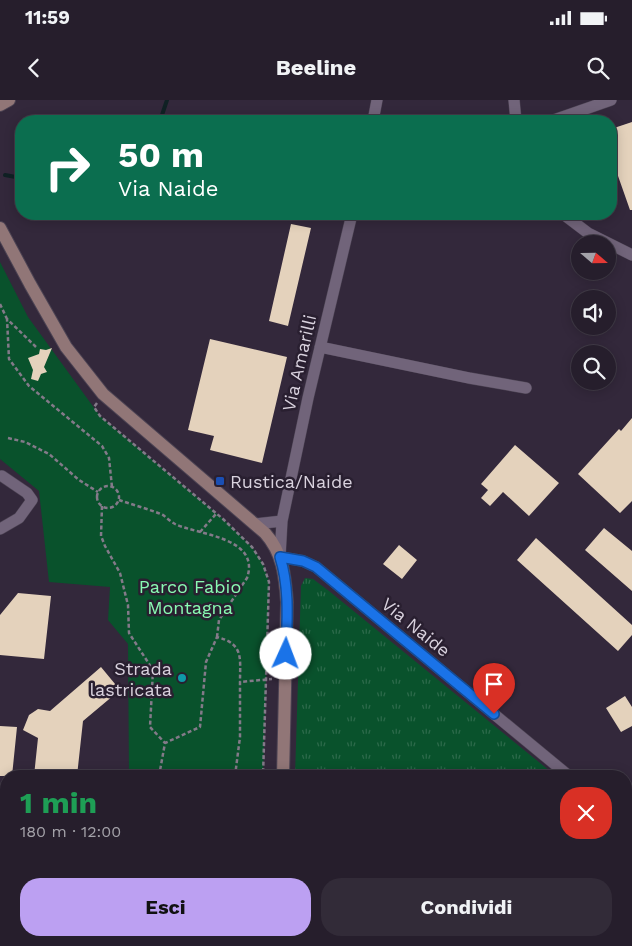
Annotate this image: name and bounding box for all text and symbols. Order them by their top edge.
text: 11:59 [25,6,70,29]
icon: back [20,54,48,82]
icon: search [584,54,612,82]
text: Beeline [276,55,356,80]
text: 50 m [118,134,204,176]
icon: right [35,135,100,200]
text: Via Naide [118,176,218,201]
north arrow [571,235,616,280]
map controls [571,235,616,390]
button: sound [571,290,616,335]
street label: Via Amarilli [278,312,320,414]
button: search [571,345,616,390]
place label: Rustica/Naide [230,471,353,492]
marker: Rustica/Naide [214,475,226,487]
park label: Parco Fabio Montagna [139,576,241,618]
street label: Via Naide [377,593,455,661]
position arrow [259,627,311,679]
place label: Strada lastricata [90,658,172,700]
pin [473,663,515,714]
icon: arrive [480,670,508,698]
marker: Strada lastricata [176,672,188,684]
text: 1 min [20,785,97,820]
button: close [560,787,612,839]
text: 180 m · 12:00 [20,822,121,841]
button: Esci [20,878,311,936]
button: Condividi [321,878,612,936]

